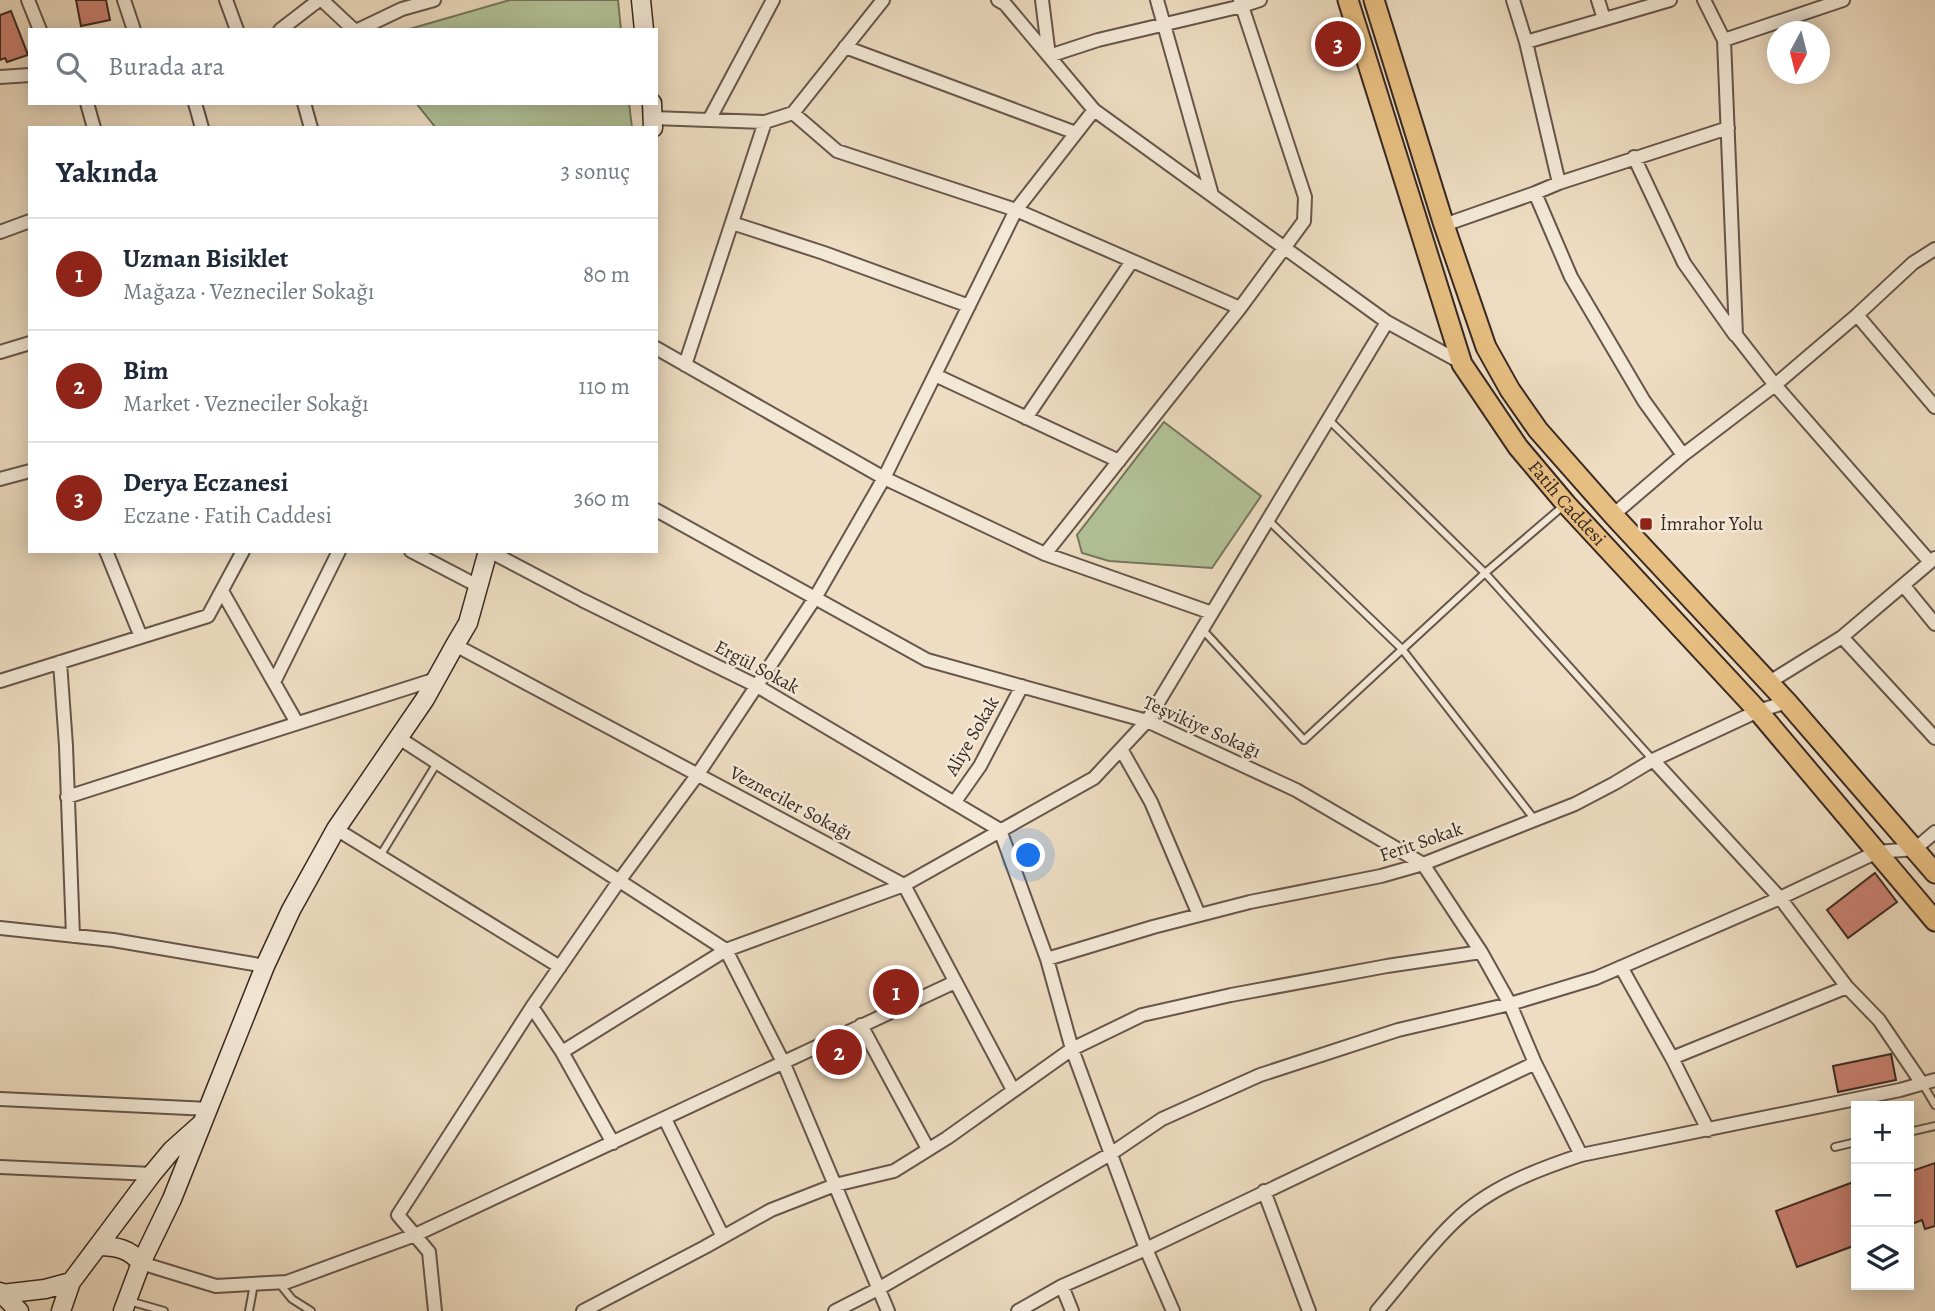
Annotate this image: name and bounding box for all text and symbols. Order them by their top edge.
pin: 3 [1315,18,1361,70]
north arrow [1767,21,1830,84]
search box [28,28,658,105]
icon: search [52,48,90,86]
text: Burada ara [108,49,225,84]
text: Yakında [56,152,158,192]
text: 3 sonuç [560,156,630,187]
text: Uzman Bisiklet [123,241,288,276]
text: 1 [75,259,83,290]
text: 80 m [583,259,630,290]
text: Mağaza · Vezneciler Sokağı [123,276,374,307]
text: Bim [123,353,169,388]
text: 2 [73,371,85,402]
text: 110 m [578,371,630,402]
text: Market · Vezneciler Sokağı [123,388,369,419]
street label: Fatih Caddesi [1522,455,1612,552]
text: Derya Eczanesi [123,465,288,500]
text: 3 [74,483,84,514]
text: 360 m [574,483,630,514]
text: Eczane · Fatih Caddesi [123,500,332,531]
place label: İmrahor Yolu [1660,511,1764,537]
marker: İmrahor Yolu [1638,516,1654,532]
street label: Ergül Sokak [710,634,804,700]
street label: Teşvikiye Sokağı [1139,689,1265,765]
street label: Aliye Sokak [938,691,1005,781]
street label: Vezneciler Sokağı [724,759,857,846]
street label: Ferit Sokak [1376,815,1467,868]
your location [1011,838,1045,872]
pin: 1 [873,966,919,1018]
pin: 2 [816,1026,862,1078]
map controls [1851,1101,1914,1290]
button: + [1851,1101,1914,1164]
button: − [1851,1164,1914,1227]
button: layers [1851,1227,1914,1290]

